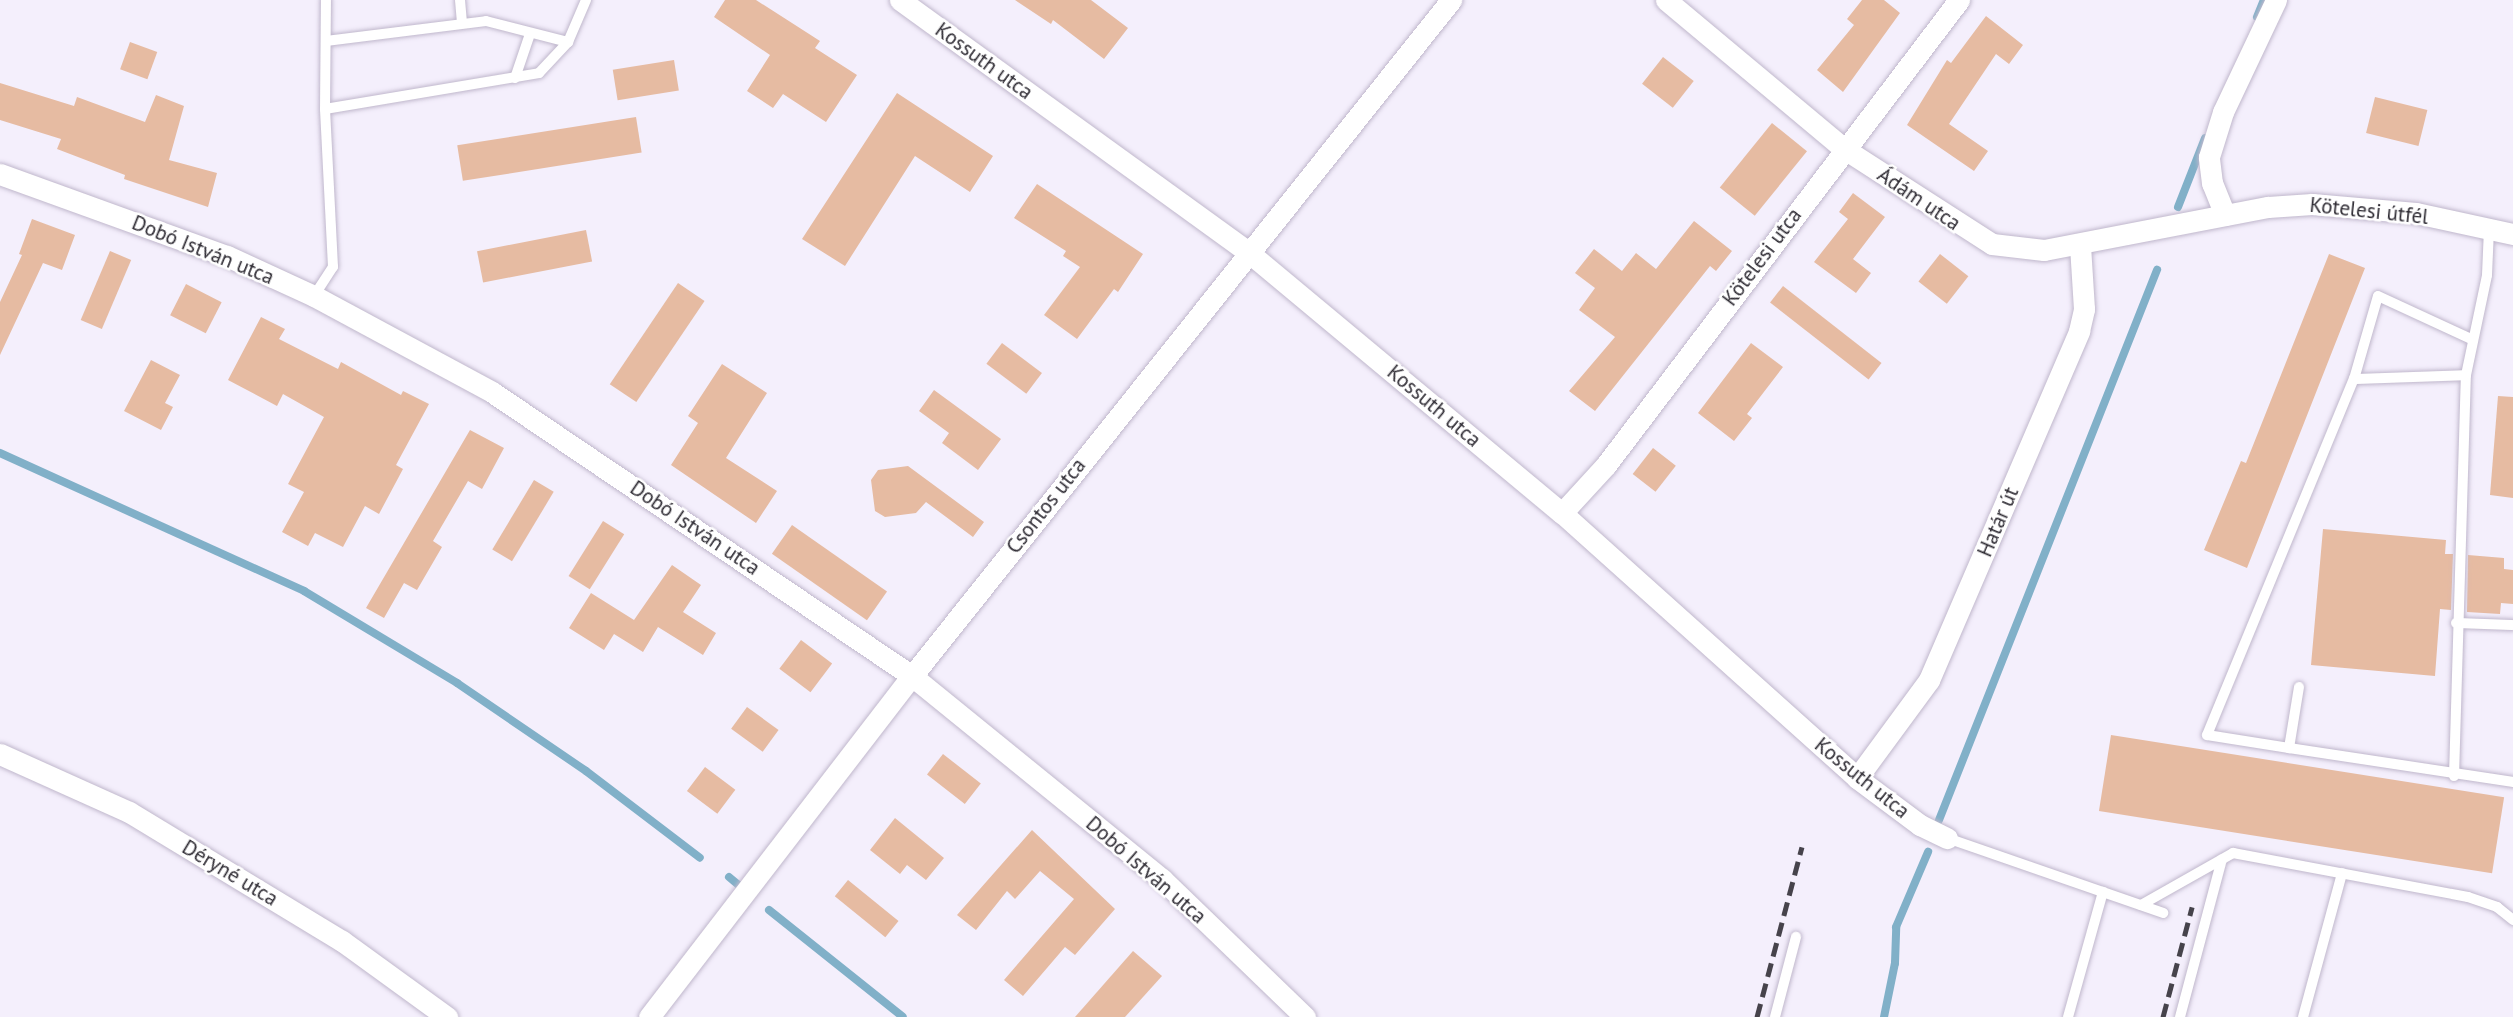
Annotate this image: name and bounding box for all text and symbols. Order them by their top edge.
street label: Kossuth utca [930,17,1038,105]
street label: Ádám utca [1873,162,1965,236]
street label: Kötelesi útfél [2308,192,2430,230]
street label: Kötelesi utca [1717,203,1807,311]
street label: Dobó István utca [128,210,278,290]
street label: Kossuth utca [1382,360,1486,452]
street label: Csontos utca [1001,453,1091,559]
street label: Dobó István utca [625,475,765,581]
street label: Határ út [1972,483,2024,561]
street label: Kossuth utca [1810,732,1914,824]
street label: Dobó István utca [1081,811,1211,929]
street label: Déryné utca [178,835,282,911]

